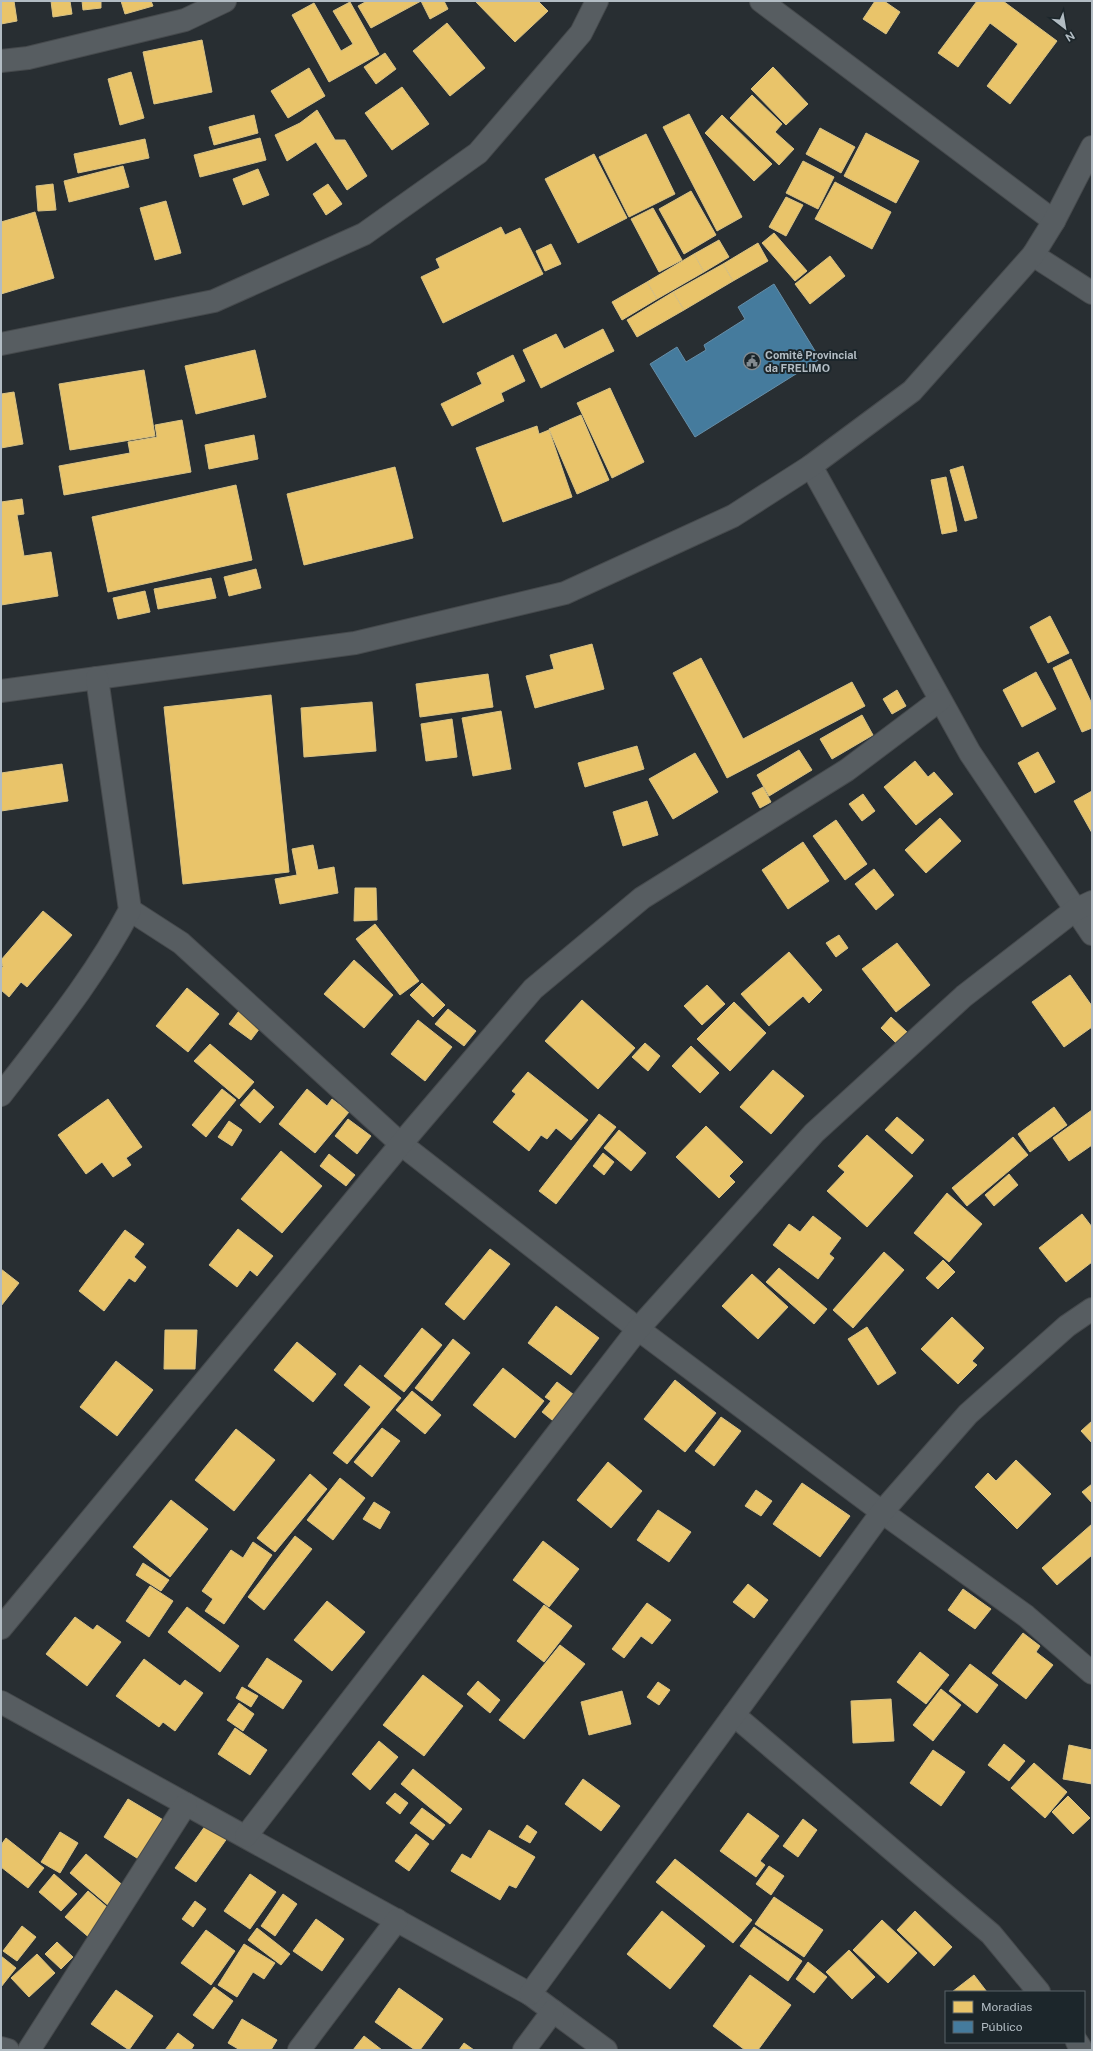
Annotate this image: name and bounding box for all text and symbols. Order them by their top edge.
north arrow [1045,8,1085,48]
text: N [1063,29,1077,44]
place label: Comitê Provincial da FRELIMO [765,349,857,374]
public building icon: Comitê Provincial da FRELIMO [742,351,762,371]
legend [945,1991,1085,2043]
text: Moradias [981,2000,1032,2014]
text: Público [981,2020,1023,2034]

